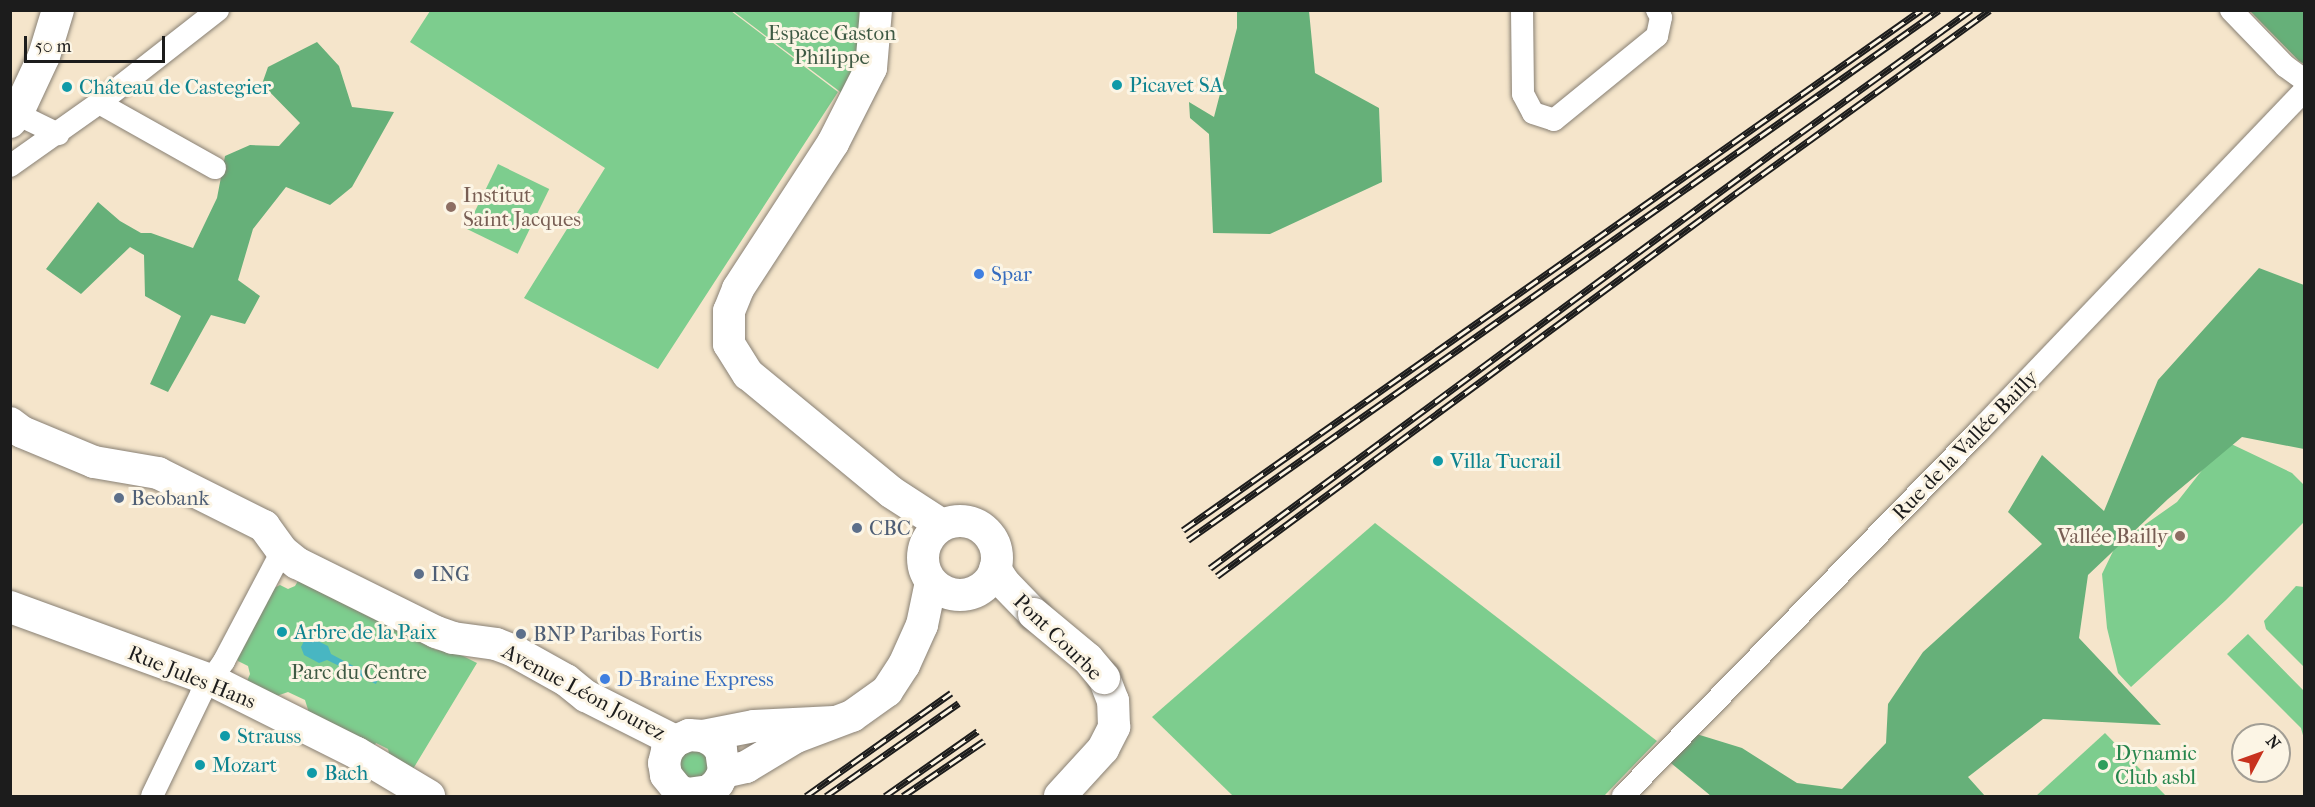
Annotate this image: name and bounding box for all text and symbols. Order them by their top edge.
park label: Espace Gaston Philippe [768,20,896,70]
scale bar [27,24,168,62]
text: 50 m [35,36,71,57]
place label: Picavet SA [1129,72,1223,98]
place label: Château de Castegier [79,74,271,100]
marker: Picavet SA [1110,78,1124,92]
marker: Château de Castegier [60,80,74,94]
place label: Institut Saint Jacques [463,182,581,232]
marker: Institut Saint Jacques [444,200,458,214]
place label: Spar [991,261,1032,287]
marker: Spar [972,267,986,281]
street label: Rue de la Vallée Bailly [1887,365,2043,525]
place label: Villa Tucrail [1450,448,1561,474]
marker: Villa Tucrail [1431,454,1445,468]
place label: Beobank [131,485,209,511]
marker: Beobank [112,491,126,505]
place label: CBC [869,515,911,541]
marker: CBC [850,521,864,535]
place label: Vallée Bailly [2057,523,2168,549]
marker: Vallée Bailly [2173,529,2187,543]
place label: ING [431,561,470,587]
marker: ING [412,567,426,581]
street label: Pont Courbe [1008,589,1108,685]
place label: Arbre de la Paix [294,619,437,645]
place label: BNP Paribas Fortis [533,621,702,647]
marker: Arbre de la Paix [275,625,289,639]
marker: BNP Paribas Fortis [514,627,528,641]
street label: Avenue Léon Jourez [498,638,670,746]
street label: Rue Jules Hans [124,640,260,714]
park label: Parc du Centre [291,659,427,685]
place label: D-Braine Express [617,666,774,692]
marker: D-Braine Express [598,672,612,686]
place label: Strauss [237,723,301,749]
north arrow [2231,723,2291,783]
marker: Strauss [218,729,232,743]
text: N [2262,731,2285,753]
place label: Dynamic Club asbl [2115,740,2197,790]
place label: Mozart [212,752,277,778]
marker: Mozart [193,758,207,772]
marker: Dynamic Club asbl [2096,758,2110,772]
place label: Bach [324,760,368,786]
marker: Bach [305,766,319,780]

